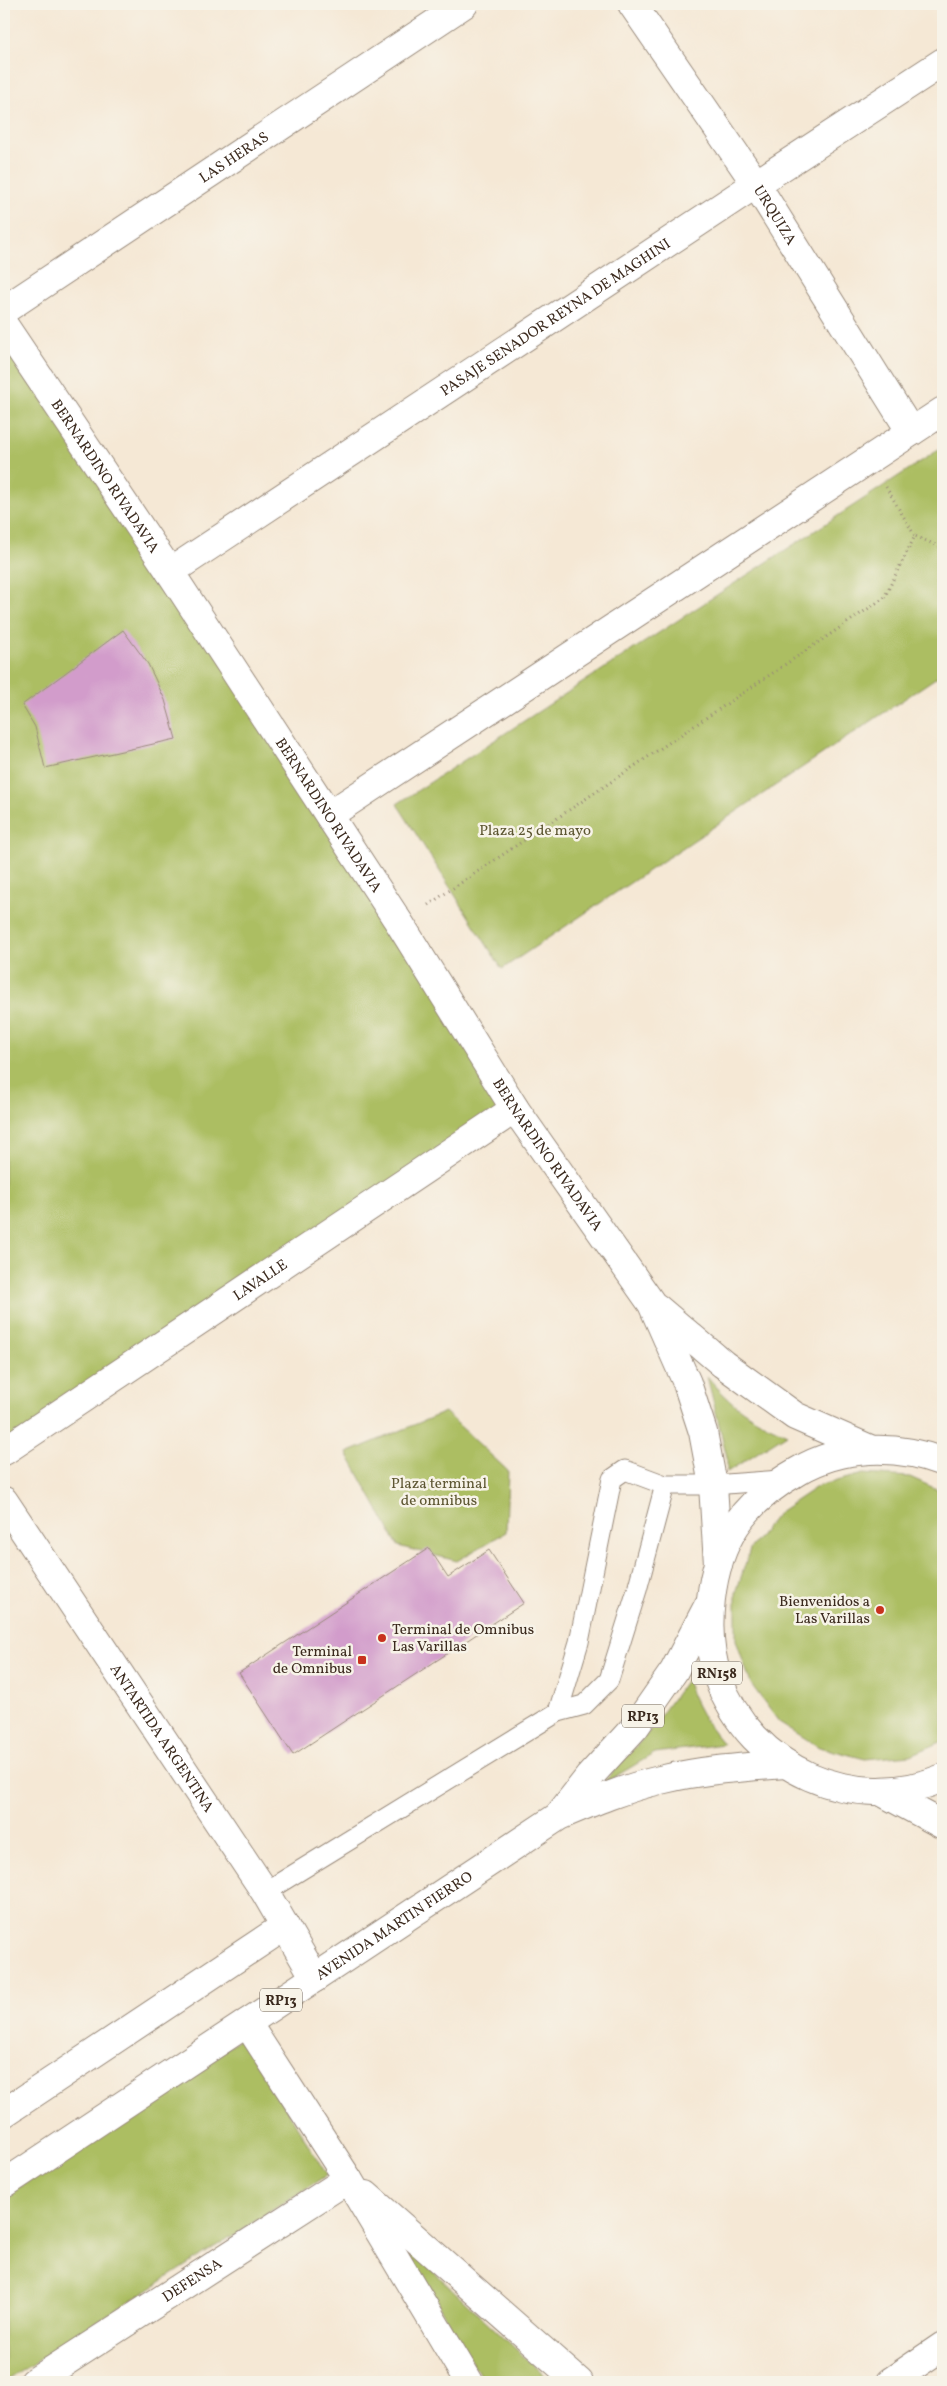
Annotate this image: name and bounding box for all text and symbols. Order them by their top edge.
street label: LAS HERAS [196,128,274,189]
street label: URQUIZA [747,182,801,250]
street label: PASAJE SENADOR REYNA DE MAGHINI [437,234,675,402]
street label: BERNARDINO RIVADAVIA [45,396,164,558]
street label: BERNARDINO RIVADAVIA [269,734,386,898]
park label: Plaza 25 de mayo [479,821,591,842]
street label: BERNARDINO RIVADAVIA [487,1075,607,1236]
street label: LAVALLE [229,1255,292,1307]
park label: Plaza terminal de omnibus [391,1474,487,1512]
place label: Bienvenidos a Las Varillas [779,1592,870,1630]
marker: Bienvenidos a Las Varillas [874,1604,886,1616]
place label: Terminal de Omnibus Las Varillas [392,1620,534,1658]
marker: Terminal de Omnibus Las Varillas [376,1632,388,1644]
place label: Terminal de Omnibus [273,1642,352,1680]
marker: Terminal de Omnibus [356,1654,368,1666]
street label: ANTARTIDA ARGENTINA [104,1661,218,1818]
road number: RN158 [692,1662,742,1685]
road number: RP13 [622,1704,664,1728]
street label: AVENIDA MARTIN FIERRO [312,1867,477,1986]
road number: RP13 [260,1988,302,2012]
street label: DEFENSA [159,2254,227,2308]

